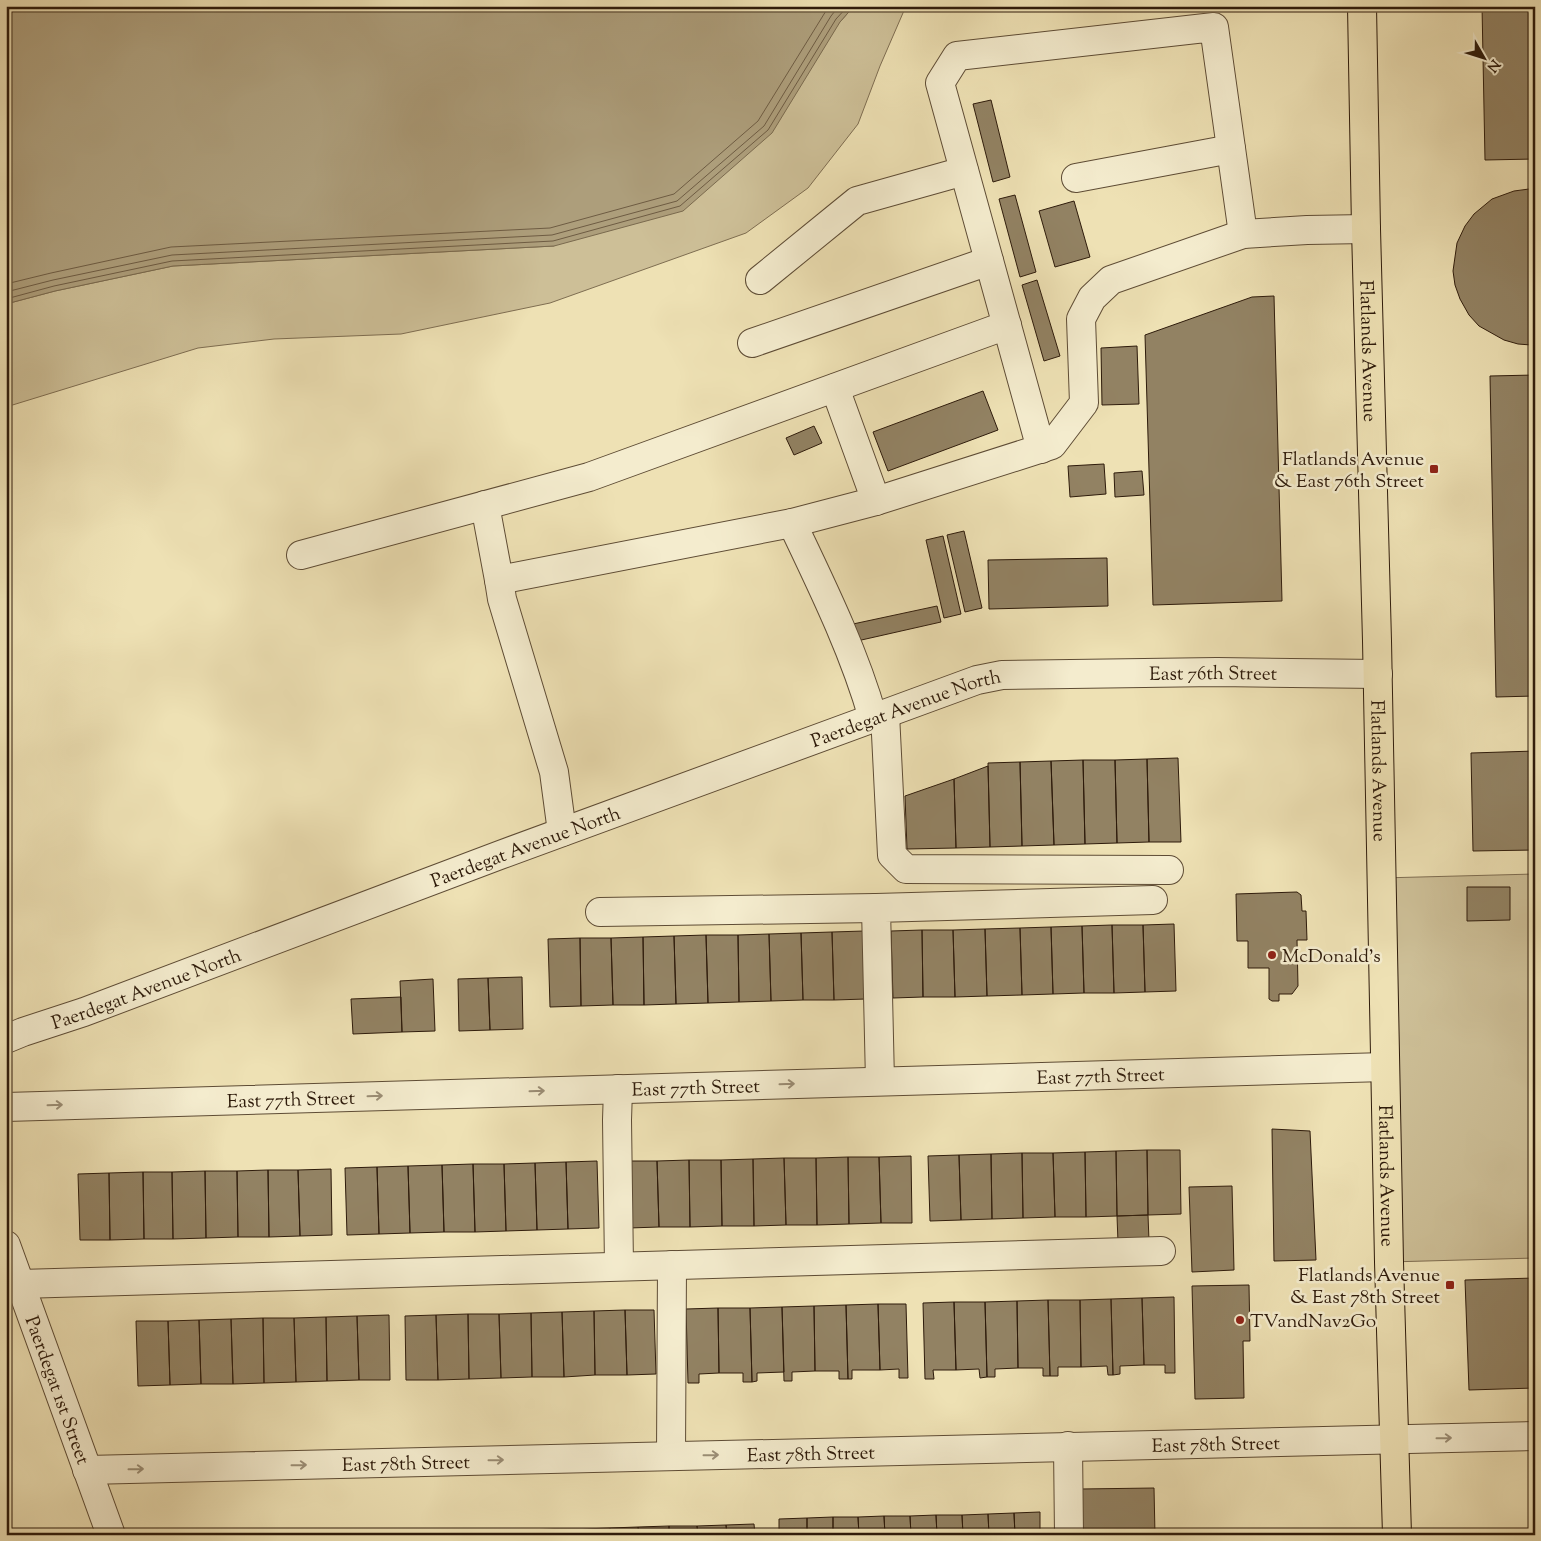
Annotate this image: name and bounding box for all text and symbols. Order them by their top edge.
north arrow [1458,32,1508,82]
text: N [1481,54,1504,76]
street label: Flatlands Avenue [1351,280,1382,422]
place label: Flatlands Avenue & East 76th Street [1274,447,1424,496]
marker: Flatlands Avenue & East 76th Street [1428,463,1440,475]
street label: East 76th Street [1149,661,1278,689]
street label: Paerdegat Avenue North [807,665,1004,756]
street label: Flatlands Avenue [1362,700,1392,842]
street label: Paerdegat Avenue North [427,801,625,896]
street label: Paerdegat Avenue North [48,943,246,1038]
place label: McDonald's [1282,944,1381,971]
marker: McDonald's [1266,949,1278,961]
street label: East 77th Street [1036,1062,1166,1093]
street label: East 77th Street [631,1074,761,1105]
one-way arrow [779,1079,795,1088]
street label: East 77th Street [227,1086,356,1117]
one-way arrow [529,1086,545,1096]
one-way arrow [367,1091,383,1100]
one-way arrow [46,1100,63,1110]
street label: Flatlands Avenue [1370,1105,1400,1247]
place label: Flatlands Avenue & East 78th Street [1290,1263,1441,1312]
marker: Flatlands Avenue & East 78th Street [1444,1279,1456,1291]
place label: TVandNav2Go [1250,1309,1376,1336]
street label: Paerdegat 1st Street [17,1313,96,1469]
marker: TVandNav2Go [1234,1314,1246,1326]
street label: East 78th Street [1151,1431,1281,1461]
one-way arrow [1435,1433,1451,1442]
street label: East 78th Street [746,1440,876,1471]
street label: East 78th Street [342,1450,471,1480]
one-way arrow [702,1450,719,1460]
one-way arrow [488,1456,504,1465]
one-way arrow [290,1460,306,1470]
one-way arrow [128,1464,144,1474]

